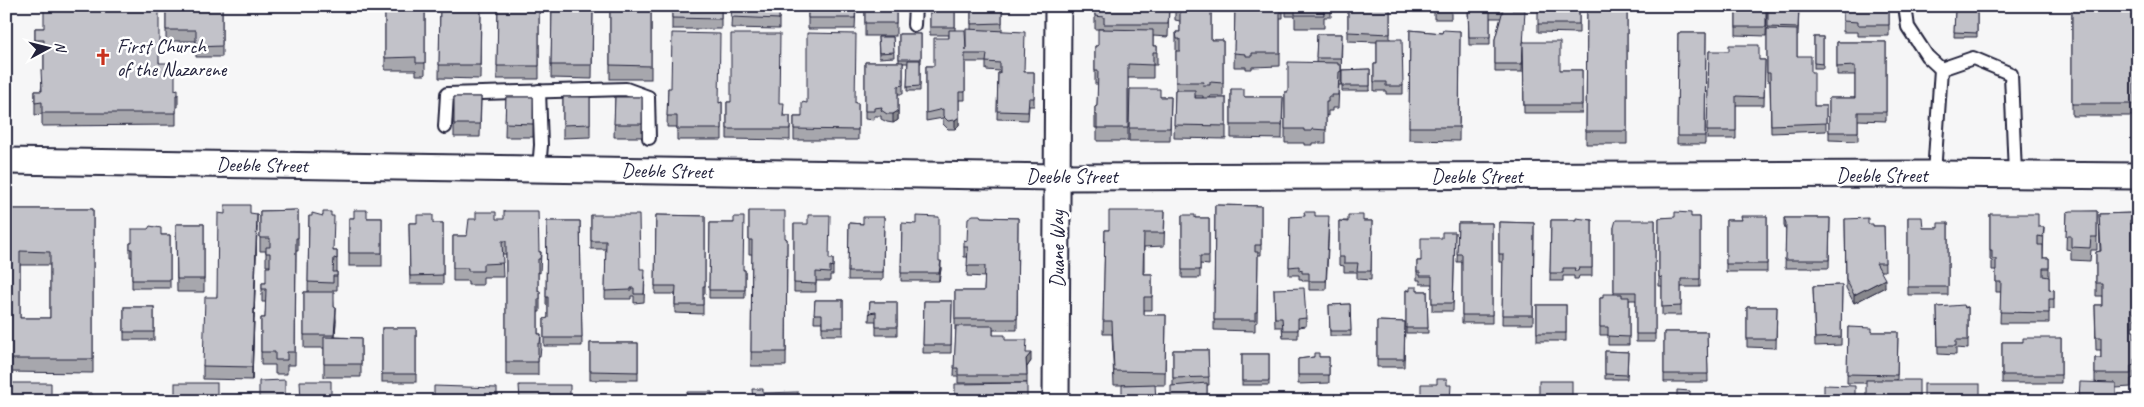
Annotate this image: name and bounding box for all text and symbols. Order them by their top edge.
north arrow [22,22,72,72]
place label: First Church of the Nazarene [117,34,228,82]
text: N [51,41,70,54]
church icon: First Church of the Nazarene [93,47,113,67]
street label: Deeble Street [216,152,310,178]
street label: Deeble Street [621,158,715,184]
street label: Deeble Street [1836,163,1930,188]
street label: Deeble Street [1026,164,1120,189]
street label: Deeble Street [1431,164,1525,189]
street label: Duane Way [1045,209,1070,288]

